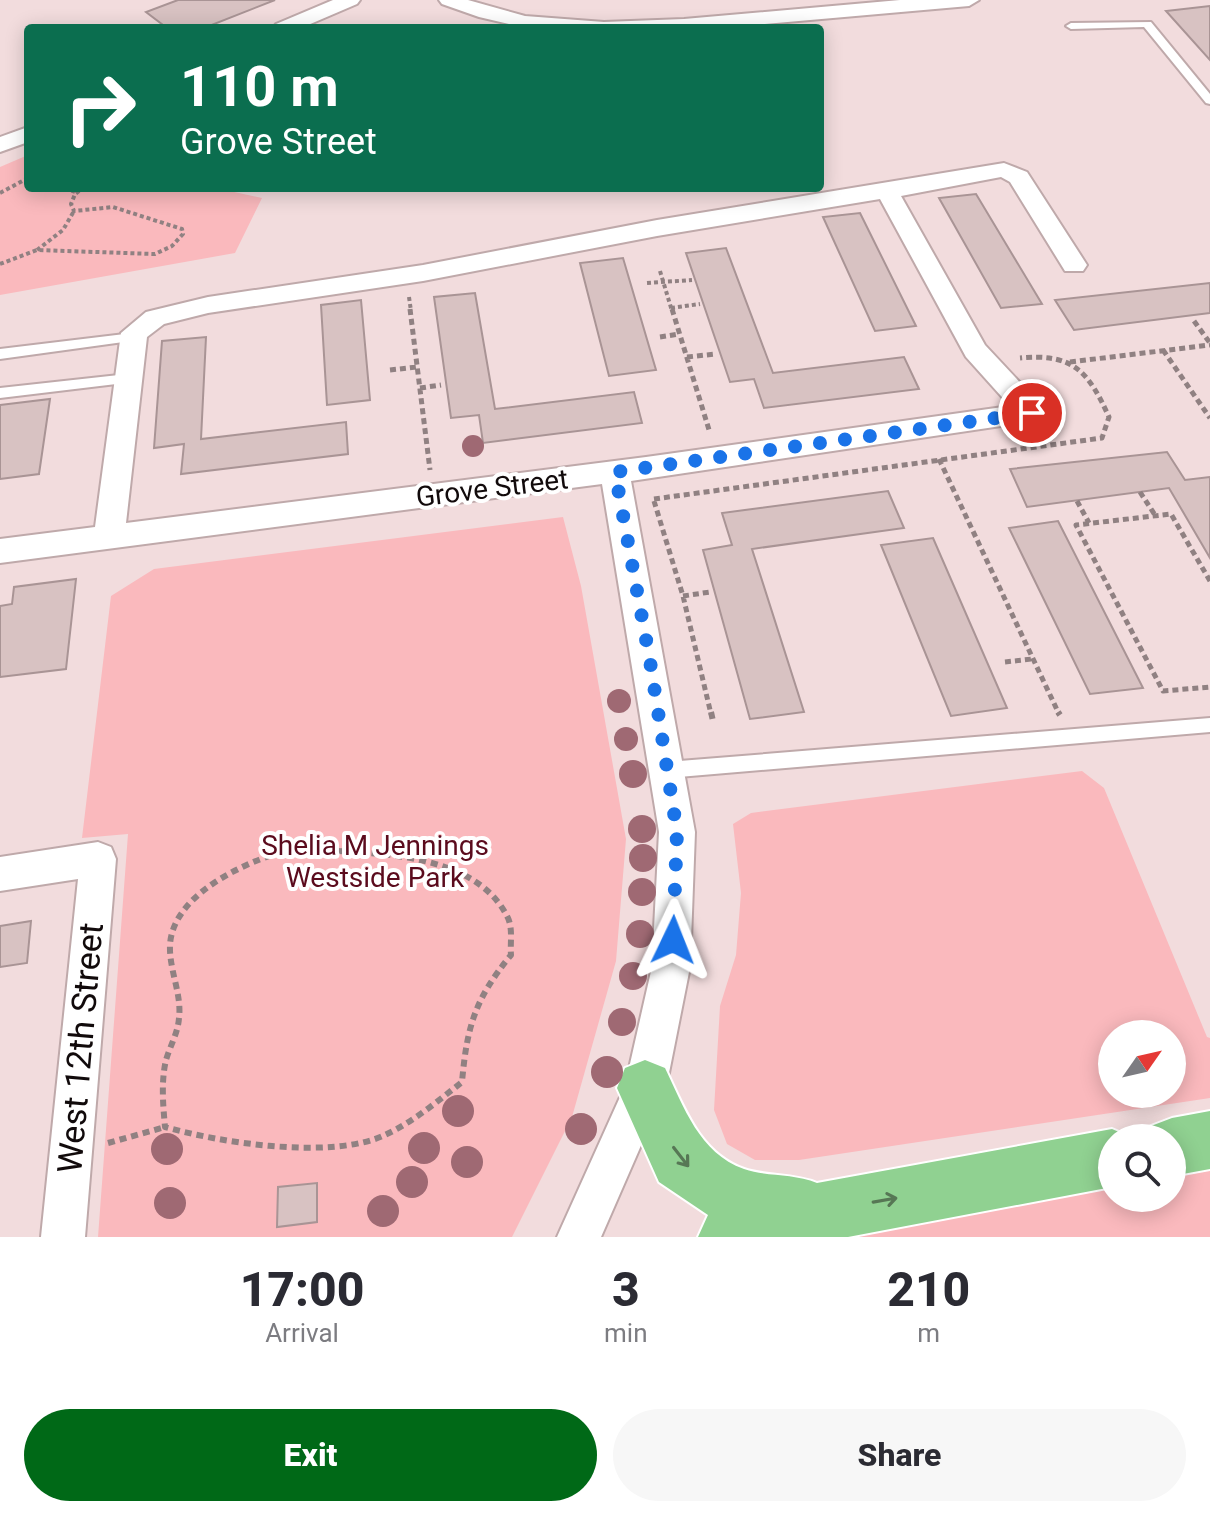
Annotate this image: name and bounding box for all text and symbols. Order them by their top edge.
text: 110 m [180,54,339,120]
icon: right [48,56,152,160]
text: Grove Street [180,121,377,163]
pin [998,379,1066,447]
icon: arrive [1010,391,1054,435]
street label: Grove Street [414,462,570,514]
park label: Shelia M Jennings Westside Park [261,829,489,894]
position arrow [631,898,715,982]
street label: West 12th Street [49,921,111,1175]
north arrow [1098,1020,1186,1108]
map controls [1098,1020,1186,1212]
button: search [1098,1124,1186,1212]
one-way arrow [672,1146,689,1167]
one-way arrow [872,1191,897,1206]
text: 17:00 [240,1261,364,1318]
text: 3 [612,1261,640,1318]
text: 210 [887,1261,970,1318]
text: Arrival [265,1318,339,1348]
text: min [604,1318,648,1348]
text: m [917,1318,940,1348]
button: Exit [24,1409,597,1501]
button: Share [613,1409,1186,1501]

